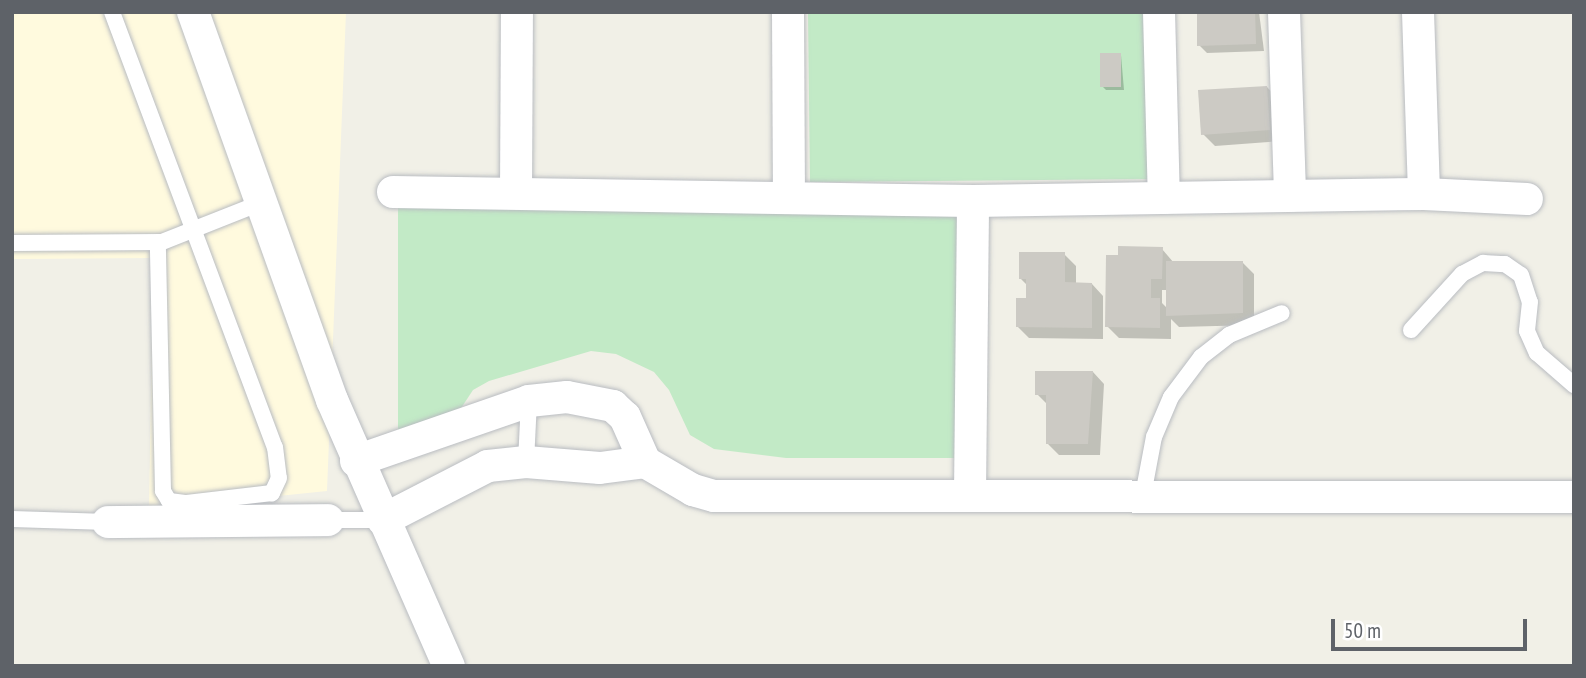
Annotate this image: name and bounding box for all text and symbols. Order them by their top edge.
scale bar [1334,604,1530,648]
text: 50 m [1344,617,1381,644]

